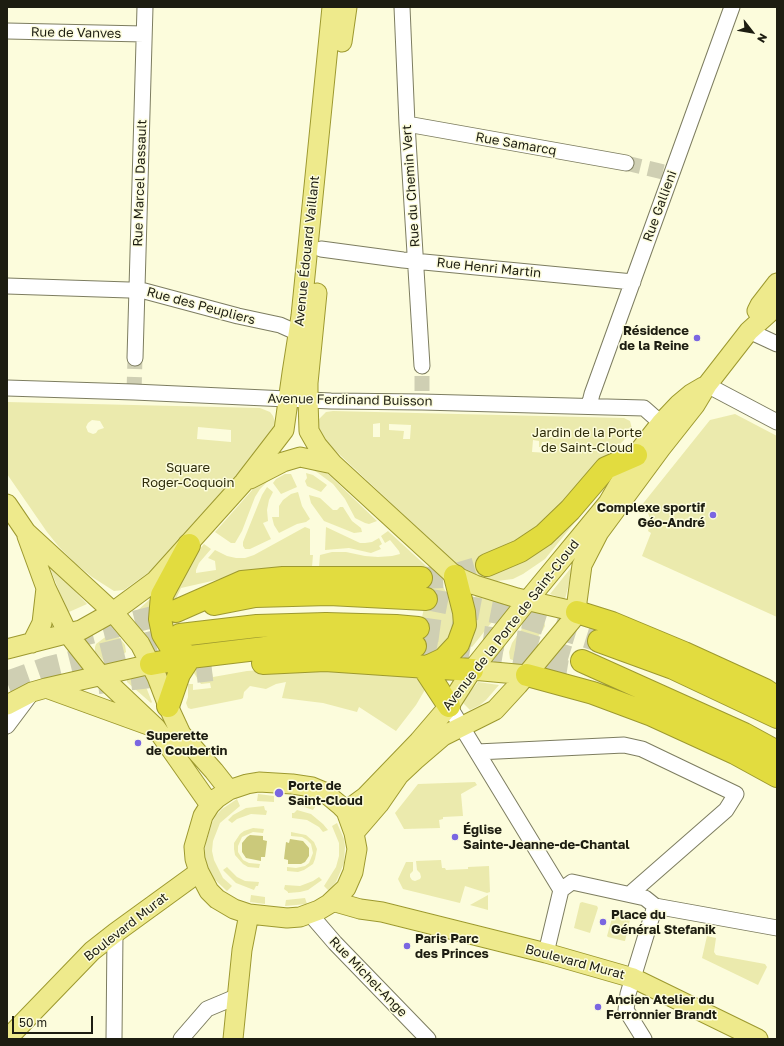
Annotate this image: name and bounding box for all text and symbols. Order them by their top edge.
north arrow [732,12,772,52]
street label: Rue de Vanves [31,24,121,42]
text: N [755,32,770,45]
street label: Rue Marcel Dassault [130,119,150,247]
street label: Rue du Chemin Vert [399,124,423,248]
street label: Rue Samarcq [474,129,558,159]
street label: Rue Gallieni [640,168,680,244]
street label: Avenue Édouard Vaillant [291,175,323,327]
street label: Rue Henri Martin [436,255,542,281]
street label: Rue des Peupliers [145,284,257,328]
place label: Résidence de la Reine [619,323,689,354]
marker: Résidence de la Reine [692,333,702,343]
street label: Avenue Ferdinand Buisson [267,391,433,409]
park label: Jardin de la Porte de Saint-Cloud [532,425,642,456]
park label: Square Roger-Coquoin [141,460,235,491]
place label: Complexe sportif Géo-André [597,500,705,531]
marker: Complexe sportif Géo-André [708,510,718,520]
street label: Avenue de la Porte de Saint-Cloud [439,537,583,713]
place label: Superette de Coubertin [146,728,227,759]
marker: Superette de Coubertin [133,738,143,748]
place label: Porte de Saint-Cloud [288,778,363,809]
marker: Porte de Saint-Cloud [273,787,285,799]
place label: Église Sainte-Jeanne-de-Chantal [463,822,630,853]
marker: Église Sainte-Jeanne-de-Chantal [450,832,460,842]
street label: Boulevard Murat [81,889,171,965]
place label: Place du Général Stefanik [611,907,716,938]
marker: Place du Général Stefanik [598,917,608,927]
place label: Paris Parc des Princes [415,931,489,962]
street label: Rue Michel-Ange [326,934,410,1020]
marker: Paris Parc des Princes [402,941,412,951]
street label: Boulevard Murat [523,941,627,983]
place label: Ancien Atelier du Ferronnier Brandt [606,992,717,1023]
marker: Ancien Atelier du Ferronnier Brandt [593,1002,603,1012]
scale bar [14,1008,95,1034]
text: 50 m [19,1015,47,1030]

